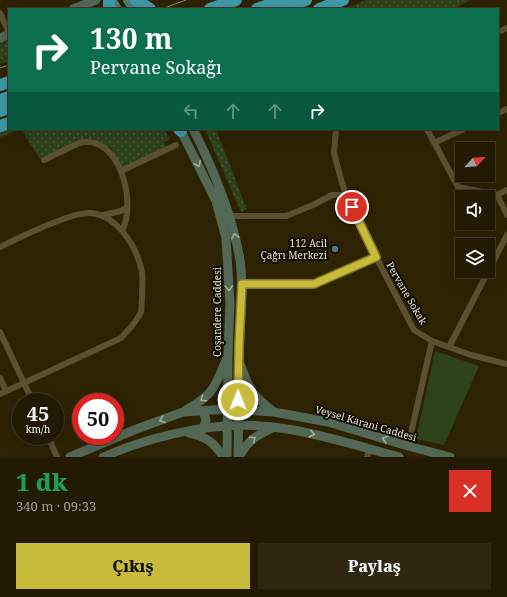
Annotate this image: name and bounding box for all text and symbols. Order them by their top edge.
text: 130 m [90,19,172,57]
icon: right [24,24,76,76]
text: Pervane Sokağı [90,55,222,79]
icon: left [180,100,202,122]
icon: ahead [222,100,244,122]
icon: ahead [264,100,286,122]
icon: right [306,100,328,122]
north arrow [455,142,495,182]
map controls [455,142,495,278]
one-way arrow [193,159,201,167]
pin [335,190,369,224]
button: sound [455,190,495,230]
icon: arrive [341,196,363,218]
one-way arrow [231,233,239,239]
place label: 112 Acil Çağrı Merkezi [261,236,328,262]
button: layers [455,238,495,278]
marker: 112 Acil Çağrı Merkezi [330,244,340,254]
street label: Pervane Sokak [383,259,431,327]
street label: Coşandere Caddesi [210,266,224,357]
one-way arrow [225,285,234,291]
position arrow [217,379,259,421]
speed limit sign: 50 [72,393,124,445]
one-way arrow [201,394,208,401]
text: 45 [27,400,49,427]
street label: Veysel Karani Caddesi [314,402,419,444]
one-way arrow [159,415,166,423]
text: km/h [26,422,50,436]
one-way arrow [308,429,315,438]
one-way arrow [382,435,389,444]
one-way arrow [249,437,256,444]
text: 1 dk [16,465,68,498]
button: close [449,470,491,512]
text: 340 m · 09:33 [16,497,96,515]
button: Çıkış [16,543,250,589]
button: Paylaş [258,543,491,589]

